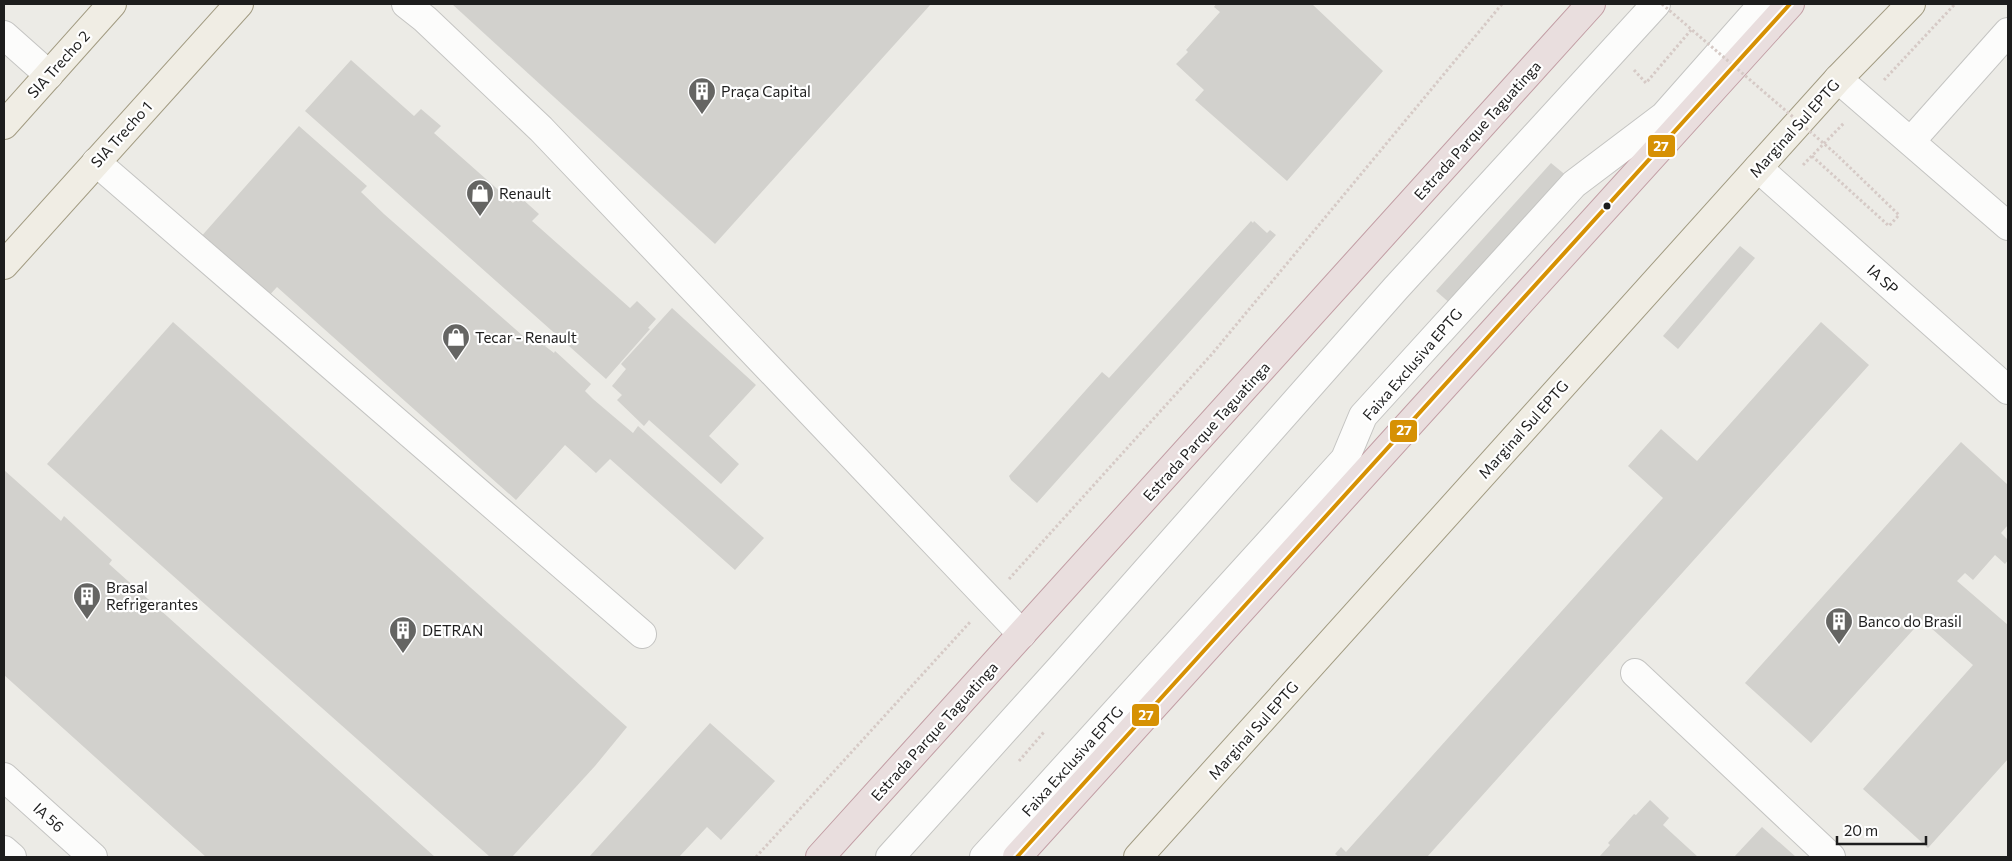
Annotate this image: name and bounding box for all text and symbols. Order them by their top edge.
street label: SIA Trecho 2 [23,27,93,101]
street label: Estrada Parque Taguatinga [1410,57,1544,203]
street label: Marginal Sul EPTG [1745,75,1843,181]
building icon: Praça Capital [687,76,717,115]
place label: Praça Capital [721,82,811,100]
street label: SIA Trecho 1 [87,97,155,171]
line badge: 27 [1647,134,1676,158]
text: 27 [1653,137,1669,154]
shop icon: Renault [465,178,495,217]
place label: Renault [499,184,551,202]
unlabelled marker [1602,201,1612,211]
street label: IA SP [1864,260,1902,298]
street label: Faixa Exclusiva EPTG [1359,304,1465,424]
shop icon: Tecar - Renault [441,322,471,361]
place label: Tecar - Renault [475,328,577,346]
street label: Estrada Parque Taguatinga [1139,358,1273,504]
street label: Marginal Sul EPTG [1474,376,1572,482]
line badge: 27 [1389,419,1418,443]
text: 27 [1396,421,1412,438]
place label: Brasal Refrigerantes [106,578,198,613]
building icon: Brasal Refrigerantes [72,581,102,620]
building icon: Banco do Brasil [1824,606,1854,645]
place label: Banco do Brasil [1858,612,1962,630]
building icon: DETRAN [388,615,418,654]
place label: DETRAN [422,621,483,639]
street label: Estrada Parque Taguatinga [867,658,1001,804]
street label: Marginal Sul EPTG [1204,677,1302,783]
street label: Faixa Exclusiva EPTG [1018,702,1126,820]
line badge: 27 [1131,703,1160,727]
text: 27 [1138,706,1154,723]
street label: IA 56 [30,799,68,835]
scale bar [1837,814,1926,846]
text: 20 m [1844,821,1878,839]

